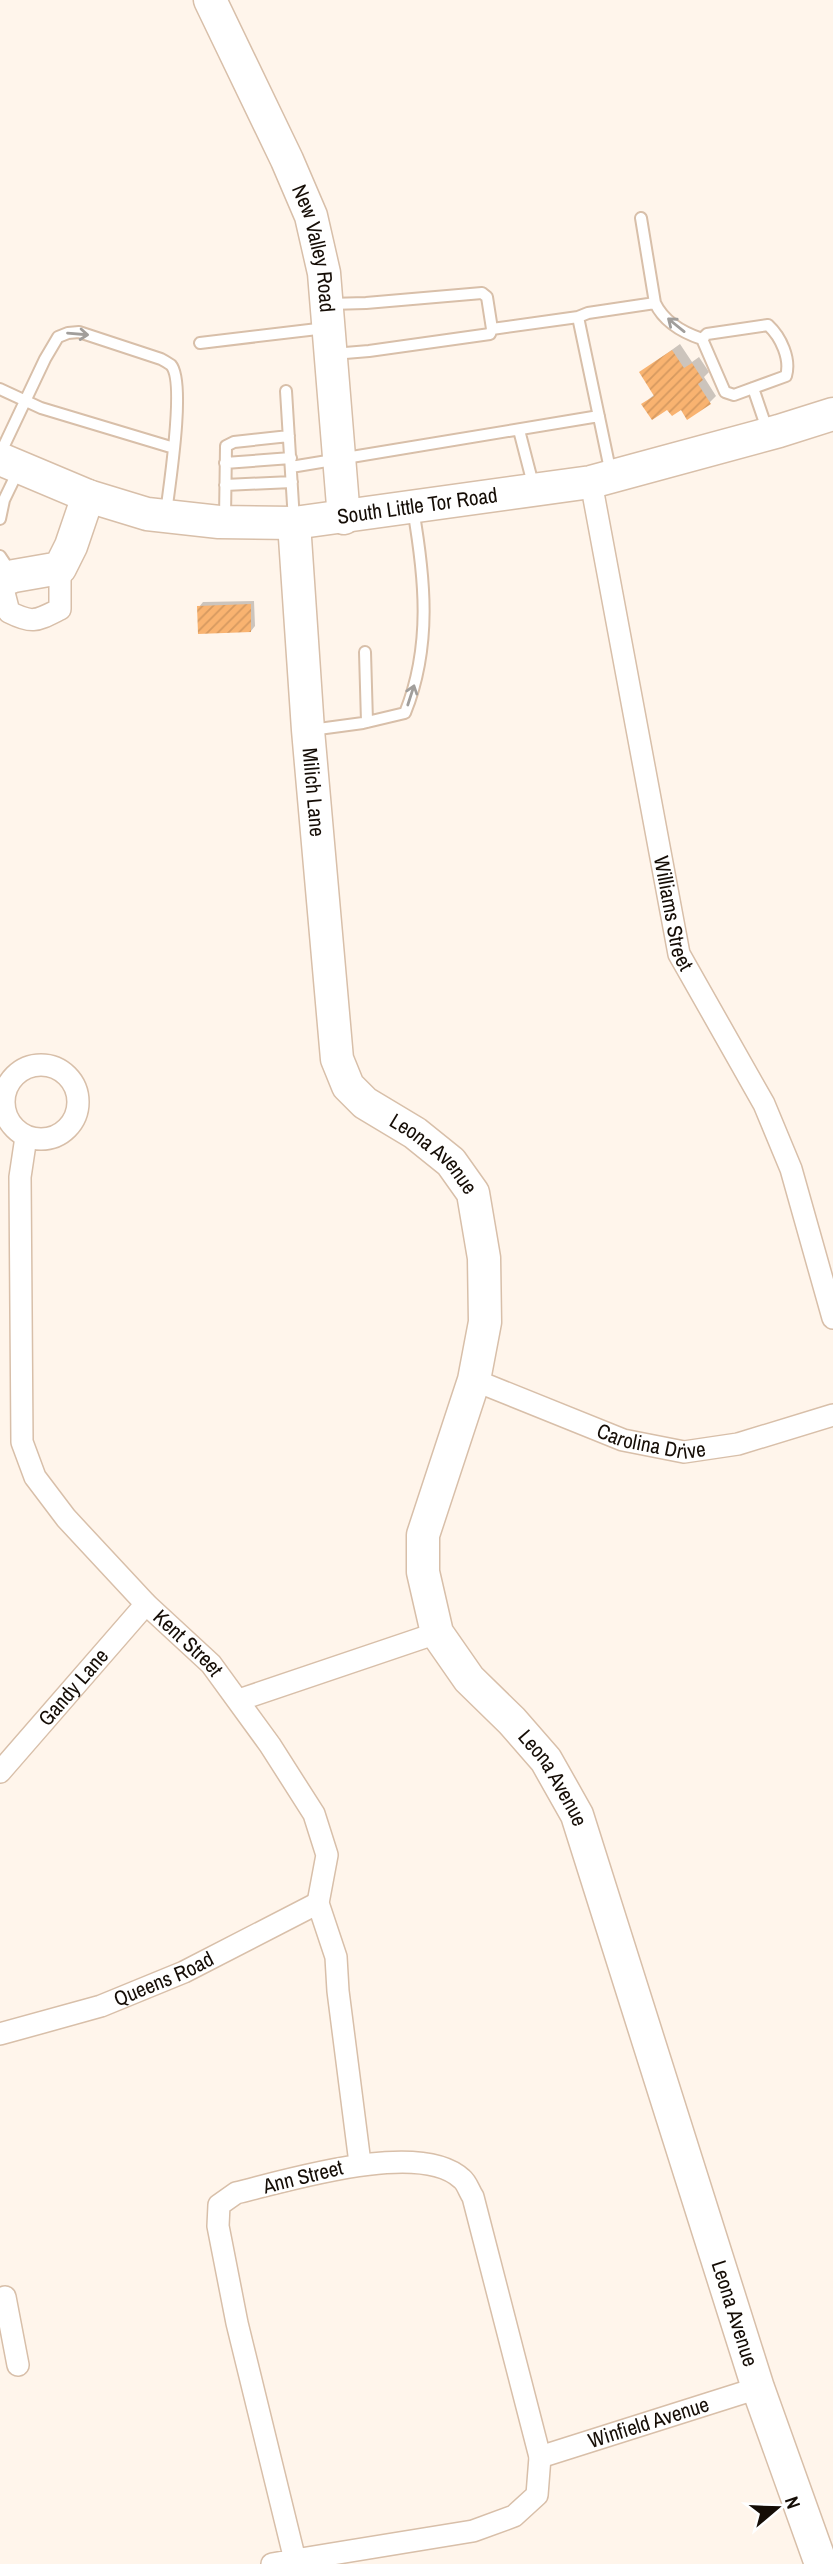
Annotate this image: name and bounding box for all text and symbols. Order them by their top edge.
street label: New Valley Road [285,180,342,313]
one-way arrow [667,318,685,333]
one-way arrow [66,328,89,341]
street label: South Little Tor Road [335,480,499,531]
one-way arrow [406,684,418,706]
street label: Milich Lane [296,747,332,838]
street label: Williams Street [647,853,701,976]
street label: Leona Avenue [384,1106,484,1200]
street label: Carolina Drive [593,1416,708,1466]
street label: Kent Street [147,1603,230,1682]
street label: Gandy Lane [31,1642,115,1732]
street label: Leona Avenue [512,1723,595,1829]
street label: Queens Road [109,1944,219,2013]
street label: Ann Street [259,2153,346,2201]
street label: Leona Avenue [705,2257,765,2370]
street label: Winfield Avenue [584,2389,713,2455]
north arrow [742,2473,812,2543]
text: N [779,2493,807,2512]

